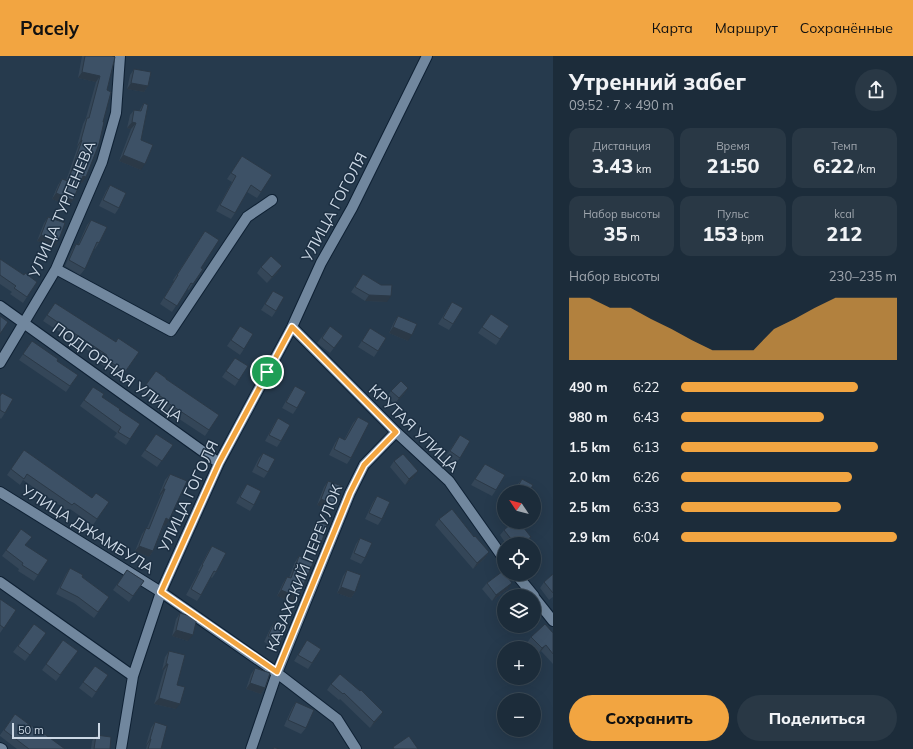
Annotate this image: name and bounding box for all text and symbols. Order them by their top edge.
text: Pacely [20,16,79,40]
text: Карта [652,19,693,37]
text: Маршрут [715,19,778,37]
text: Сохранённые [800,19,893,37]
text: Утренний забег [569,68,746,96]
button: share [855,69,897,111]
text: 09:52 · 7 × 490 m [569,97,674,113]
street label: УЛИЦА ТУРГЕНЕВА [24,138,99,281]
text: Дистанция [592,139,651,153]
text: Время [716,139,750,153]
text: Темп [831,139,857,153]
street label: УЛИЦА ГОГОЛЯ [297,149,371,266]
text: 3.43 [592,153,633,178]
text: 21:50 [706,153,760,178]
text: 6:22 [813,153,854,178]
text: km [633,162,651,176]
text: /km [854,162,876,176]
text: Набор высоты [583,207,660,221]
text: Пульс [717,207,749,221]
text: kcal [834,207,854,221]
text: 35 [603,221,627,246]
text: 153 [702,221,738,246]
text: 212 [826,221,862,246]
text: m [627,230,640,244]
text: bpm [738,230,764,244]
text: Набор высоты [569,268,660,284]
text: 230–235 m [829,268,897,284]
street label: ПОДГОРНАЯ УЛИЦА [49,318,187,426]
pin [250,355,284,389]
icon: arrive [256,361,278,383]
text: 490 m [569,379,608,395]
text: 6:22 [633,379,659,395]
street label: КРУТАЯ УЛИЦА [365,380,463,476]
text: 980 m [569,409,608,425]
text: 6:43 [633,409,659,425]
street label: УЛИЦА ГОГОЛЯ [153,437,222,556]
text: 1.5 km [569,439,610,455]
text: 6:13 [633,439,659,455]
text: 2.0 km [569,469,610,485]
text: 6:26 [633,469,659,485]
street label: УЛИЦА ДЖАМБУЛА [17,480,158,578]
street label: КАЗАХСКИЙ ПЕРЕУЛОК [262,482,346,654]
north arrow [497,485,541,529]
map controls [497,485,541,737]
text: 2.5 km [569,499,610,515]
text: 6:33 [633,499,659,515]
text: 2.9 km [569,529,610,545]
text: 6:04 [633,529,659,545]
button: locate [497,537,541,581]
button: layers [497,589,541,633]
button: + [497,641,541,685]
button: − [497,693,541,737]
button: Сохранить [569,695,729,741]
button: Поделиться [737,695,897,741]
scale bar [12,721,100,740]
text: 50 m [18,723,44,737]

